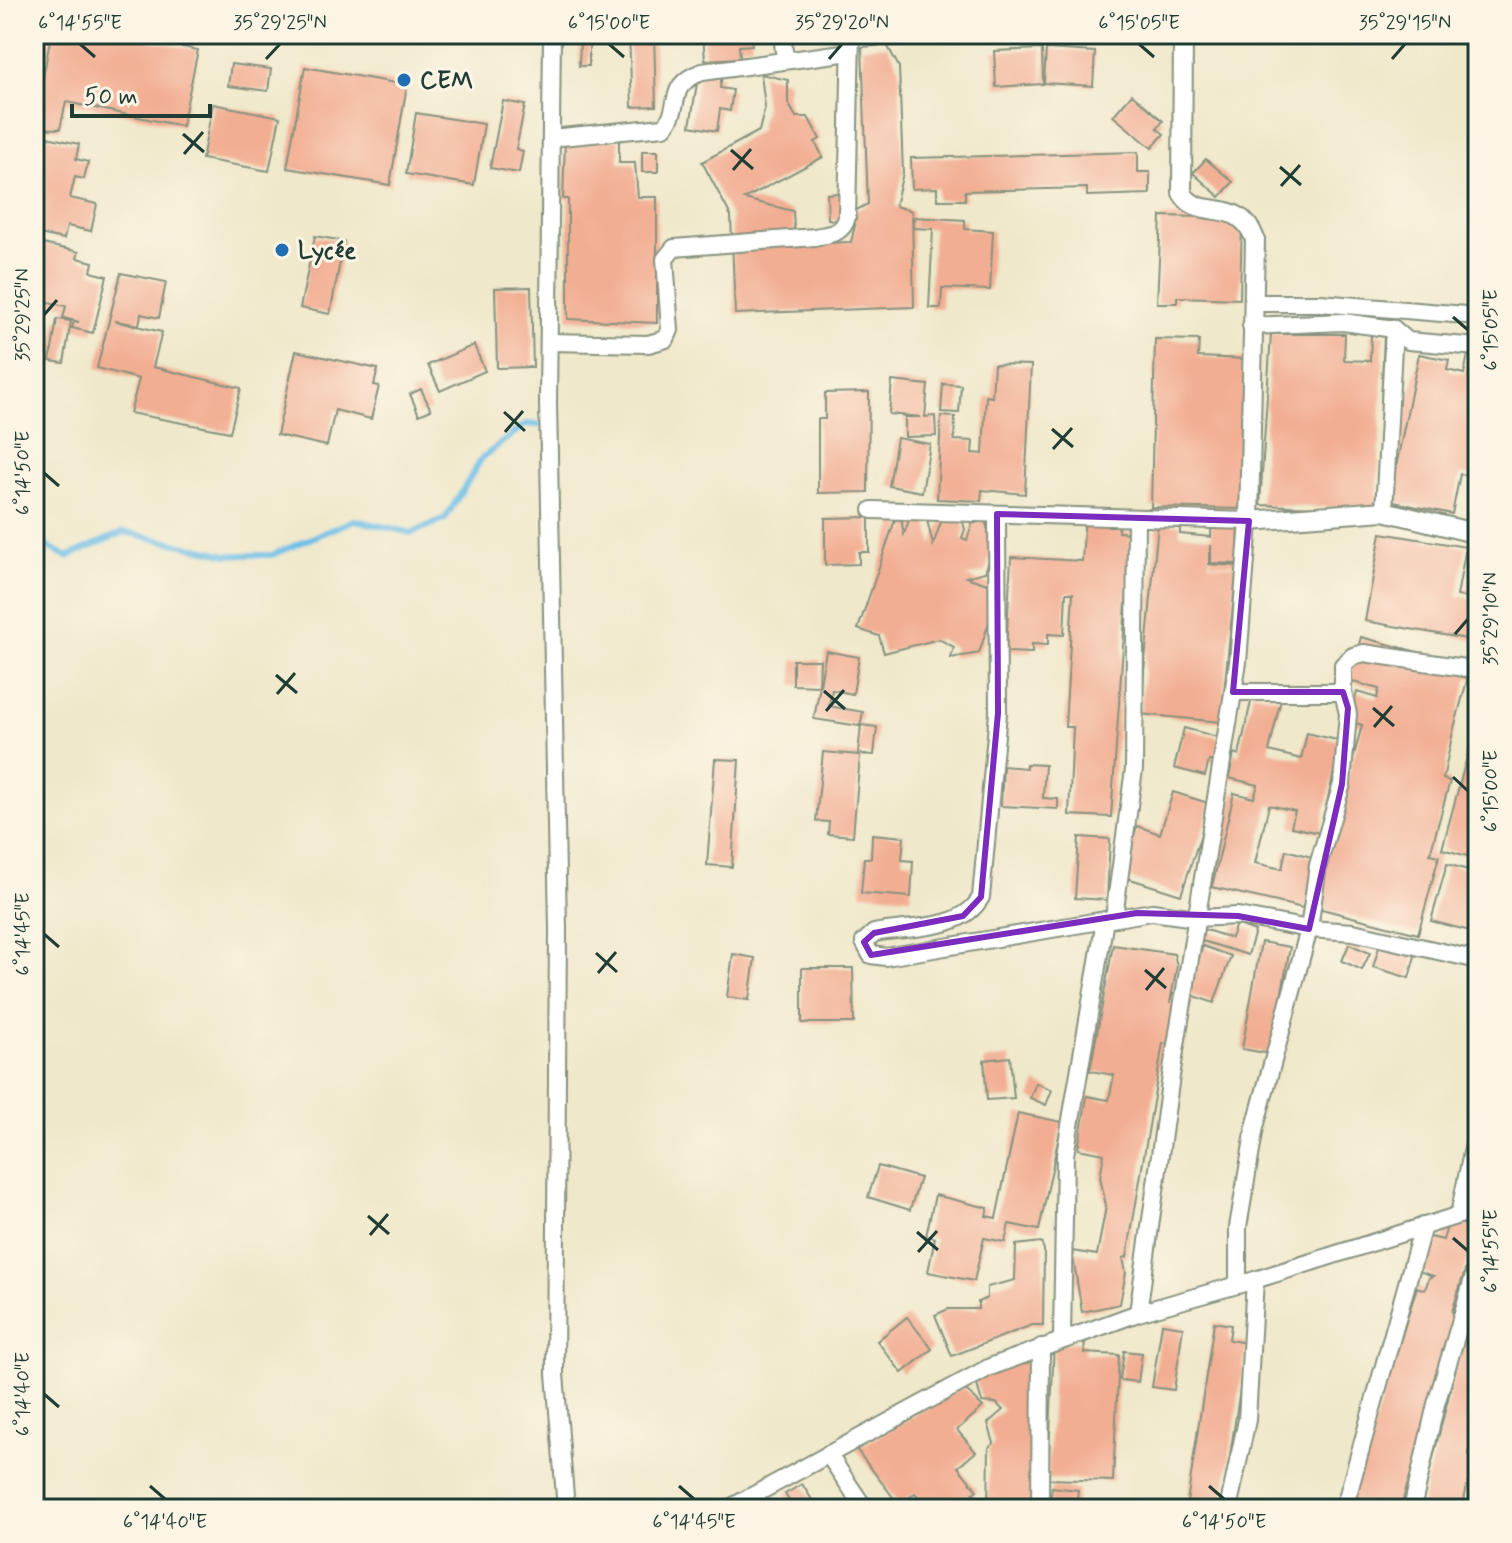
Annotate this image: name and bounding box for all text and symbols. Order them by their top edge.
text: 6°14'55"E [38,10,122,37]
text: 35°29'25"N [233,10,327,37]
text: 6°15'00"E [568,10,650,37]
text: 35°29'20"N [795,10,889,37]
text: 6°15'05"E [1098,10,1180,37]
text: 35°29'15"N [1359,10,1451,37]
place label: CEM [420,66,473,97]
scale bar [72,68,210,118]
marker: CEM [395,71,413,89]
text: 50 m [84,82,138,113]
place label: Lycée [298,236,356,267]
marker: Lycée [273,241,291,259]
text: 35°29'25"N [10,268,37,362]
text: 6°15'05"E [1478,289,1505,371]
text: 6°14'50"E [10,431,37,515]
text: 35°29'10"N [1478,572,1505,666]
text: 6°15'00"E [1478,750,1505,832]
text: 6°14'45"E [10,892,37,976]
text: 6°14'55"E [1478,1209,1505,1293]
text: 6°14'40"E [10,1352,37,1436]
text: 6°14'40"E [123,1509,207,1536]
text: 6°14'45"E [652,1509,736,1536]
text: 6°14'50"E [1182,1509,1266,1536]

